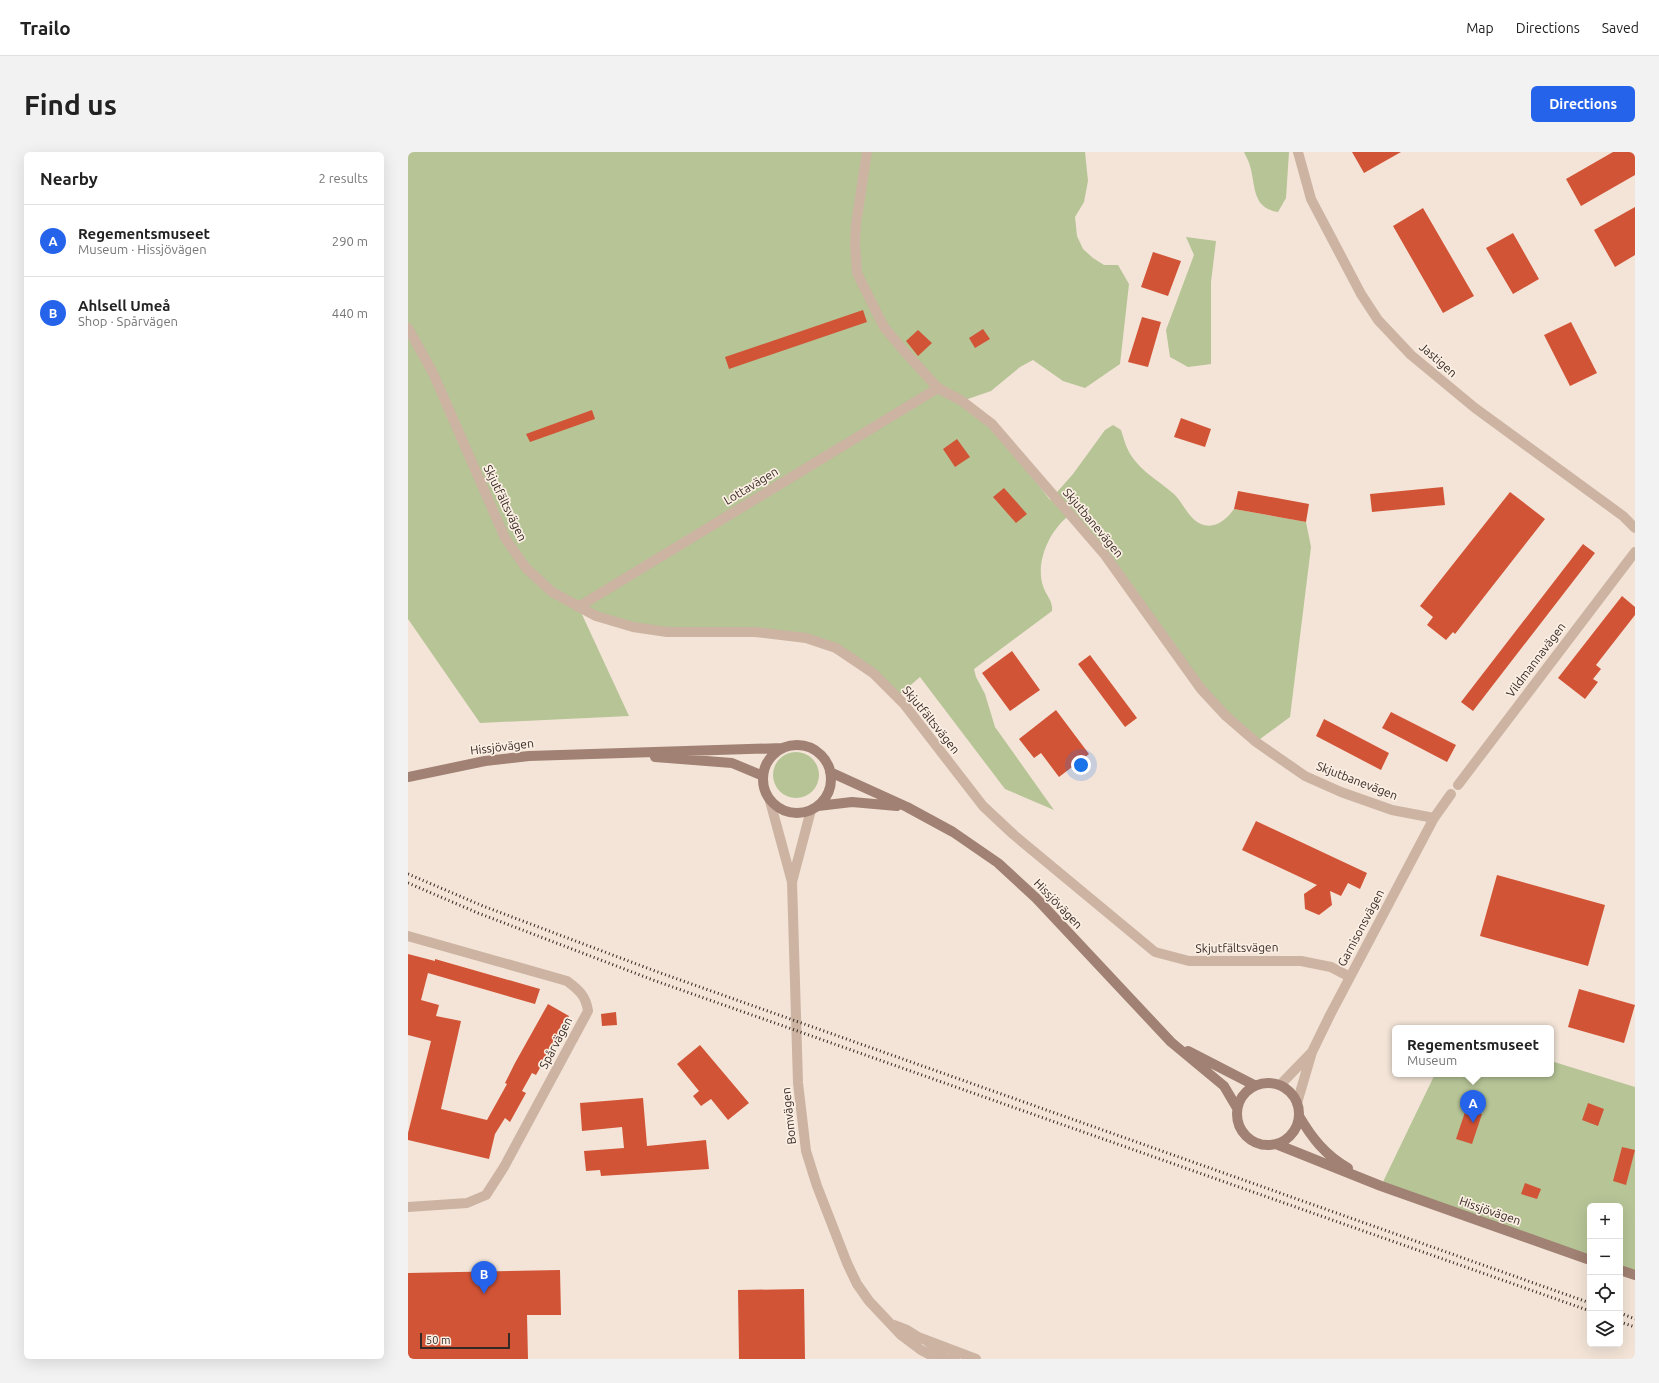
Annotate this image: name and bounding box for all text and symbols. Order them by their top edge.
text: Trailo [20,17,71,39]
text: Map [1466,20,1494,36]
text: Directions [1516,20,1580,36]
text: Saved [1602,20,1639,36]
button: Directions [1531,86,1635,122]
text: Find us [24,89,117,120]
text: Nearby [40,169,98,188]
text: 2 results [318,171,368,185]
text: Regementsmuseet [78,225,210,242]
text: A [48,234,58,248]
text: 290 m [332,234,368,248]
text: Museum · Hissjövägen [78,242,207,256]
text: Ahlsell Umeå [78,297,170,314]
text: B [49,306,57,320]
text: 440 m [332,306,368,320]
text: Shop · Spårvägen [78,314,178,328]
street label: Jastigen [1417,340,1460,379]
street label: Skjutfältsvägen [481,463,529,543]
street label: Lottavägen [721,464,780,507]
street label: Skjutbanevägen [1061,486,1126,560]
street label: Vildmannavägen [1503,620,1568,699]
street label: Skjutfältsvägen [900,683,963,756]
street label: Hissjövägen [469,736,534,757]
your location [1071,755,1091,775]
street label: Skjutbanevägen [1315,759,1400,802]
street label: Hissjövägen [1031,876,1085,931]
street label: Garnisonsvägen [1335,887,1386,968]
street label: Skjutfältsvägen [1195,940,1279,955]
street label: Spårvägen [537,1015,575,1071]
popup [1392,1025,1554,1077]
text: Regementsmuseet [1407,1036,1539,1053]
text: Museum [1407,1053,1457,1067]
street label: Bomvägen [779,1087,798,1145]
pin: A [1460,1090,1486,1123]
street label: Hissjövägen [1458,1194,1523,1227]
map controls [1587,1203,1623,1347]
button: + [1587,1203,1623,1239]
button: − [1587,1239,1623,1275]
pin: B [471,1261,497,1294]
button: locate [1587,1275,1623,1311]
button: layers [1587,1311,1623,1347]
scale bar [420,1331,510,1350]
text: 50 m [426,1334,450,1346]

